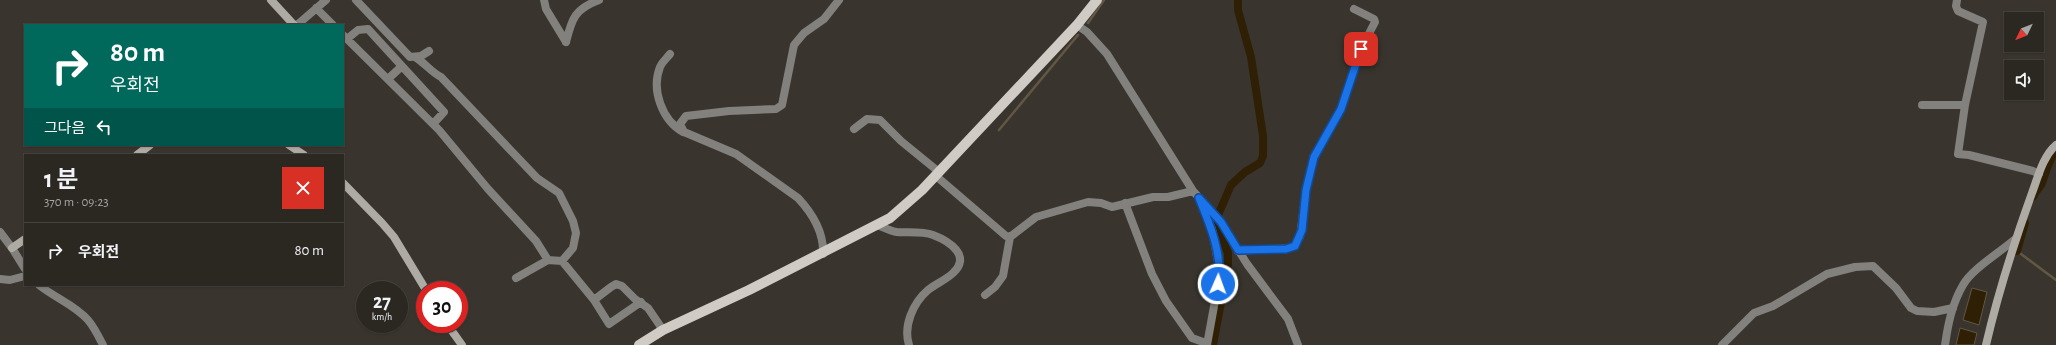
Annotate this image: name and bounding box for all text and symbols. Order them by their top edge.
north arrow [2004,12,2044,52]
map controls [2004,12,2044,100]
pin [1344,32,1378,66]
icon: arrive [1350,38,1372,60]
text: 80 m [110,39,165,67]
icon: right [44,40,96,92]
button: sound [2004,60,2044,100]
text: 우회전 [110,77,160,95]
icon: left [93,116,115,138]
text: 그다음 [44,121,85,136]
button: close [282,167,324,209]
text: 1 분 [44,168,78,192]
text: 370 m · 09:23 [44,196,109,209]
icon: right [44,240,66,262]
text: 80 m [294,243,324,258]
text: 우회전 [78,245,119,260]
position arrow [1197,263,1239,305]
speed limit sign: 30 [416,281,468,333]
text: 27 [373,292,391,312]
text: km/h [372,312,392,322]

